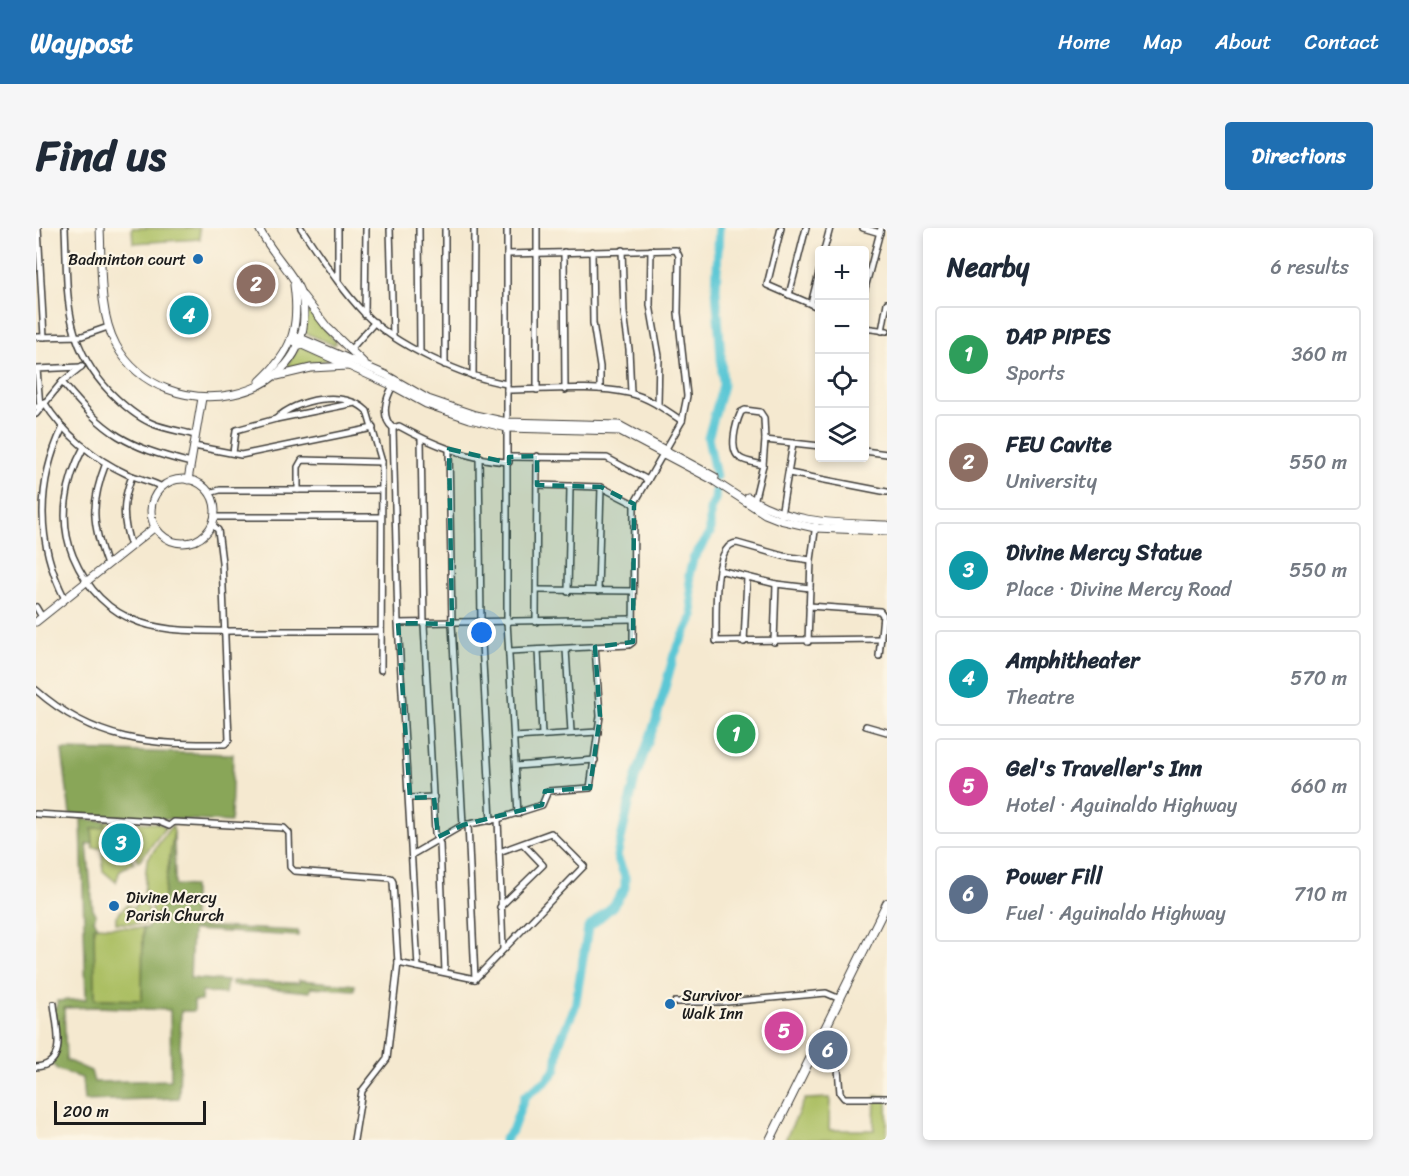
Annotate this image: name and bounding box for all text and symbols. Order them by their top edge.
text: Waypost [30,18,133,67]
text: Home [1058,23,1110,61]
text: Map [1143,23,1182,61]
text: About [1215,23,1272,61]
text: Contact [1305,23,1379,61]
text: Find us [36,119,166,193]
button: Directions [1225,122,1373,190]
text: Nearby [947,244,1029,290]
place label: Badminton court [68,245,186,274]
map controls [815,246,869,462]
button: + [815,246,869,300]
text: 6 results [1270,250,1349,285]
marker: Badminton court [191,252,205,266]
pin: 2 [236,262,276,306]
pin: 4 [170,292,208,338]
button: − [815,300,869,354]
text: DAP PIPES [1006,317,1111,356]
text: 1 [964,337,973,372]
text: 360 m [1291,337,1347,372]
button: locate [815,354,869,408]
text: Sports [1006,356,1065,391]
button: layers [815,408,869,462]
text: FEU Cavite [1006,425,1112,464]
text: 2 [963,445,974,480]
text: 550 m [1289,445,1347,480]
text: University [1006,464,1097,499]
text: Divine Mercy Statue [1006,533,1202,572]
text: 3 [963,553,974,588]
text: 550 m [1289,553,1347,588]
text: Place · Divine Mercy Road [1006,572,1231,607]
your location [467,618,496,647]
text: Amphitheater [1006,641,1139,680]
text: 4 [962,661,975,696]
text: 570 m [1290,661,1347,696]
text: Theatre [1006,680,1075,715]
pin: 1 [716,712,756,756]
text: Gel's Traveller's Inn [1006,749,1202,788]
text: 5 [962,769,975,804]
text: 660 m [1291,769,1347,804]
text: Hotel · Aguinaldo Highway [1006,788,1237,823]
pin: 3 [102,820,140,866]
text: Power Fill [1006,857,1102,896]
text: 6 [963,877,974,912]
text: 710 m [1294,877,1347,912]
place label: Divine Mercy Parish Church [126,883,225,930]
text: Fuel · Aguinaldo Highway [1006,896,1226,931]
marker: Divine Mercy Parish Church [107,899,121,913]
place label: Survivor Walk Inn [682,981,744,1028]
marker: Survivor Walk Inn [663,997,677,1011]
pin: 5 [764,1008,804,1054]
pin: 6 [808,1028,848,1072]
text: 200 m [63,1097,109,1126]
scale bar [54,1098,206,1126]

